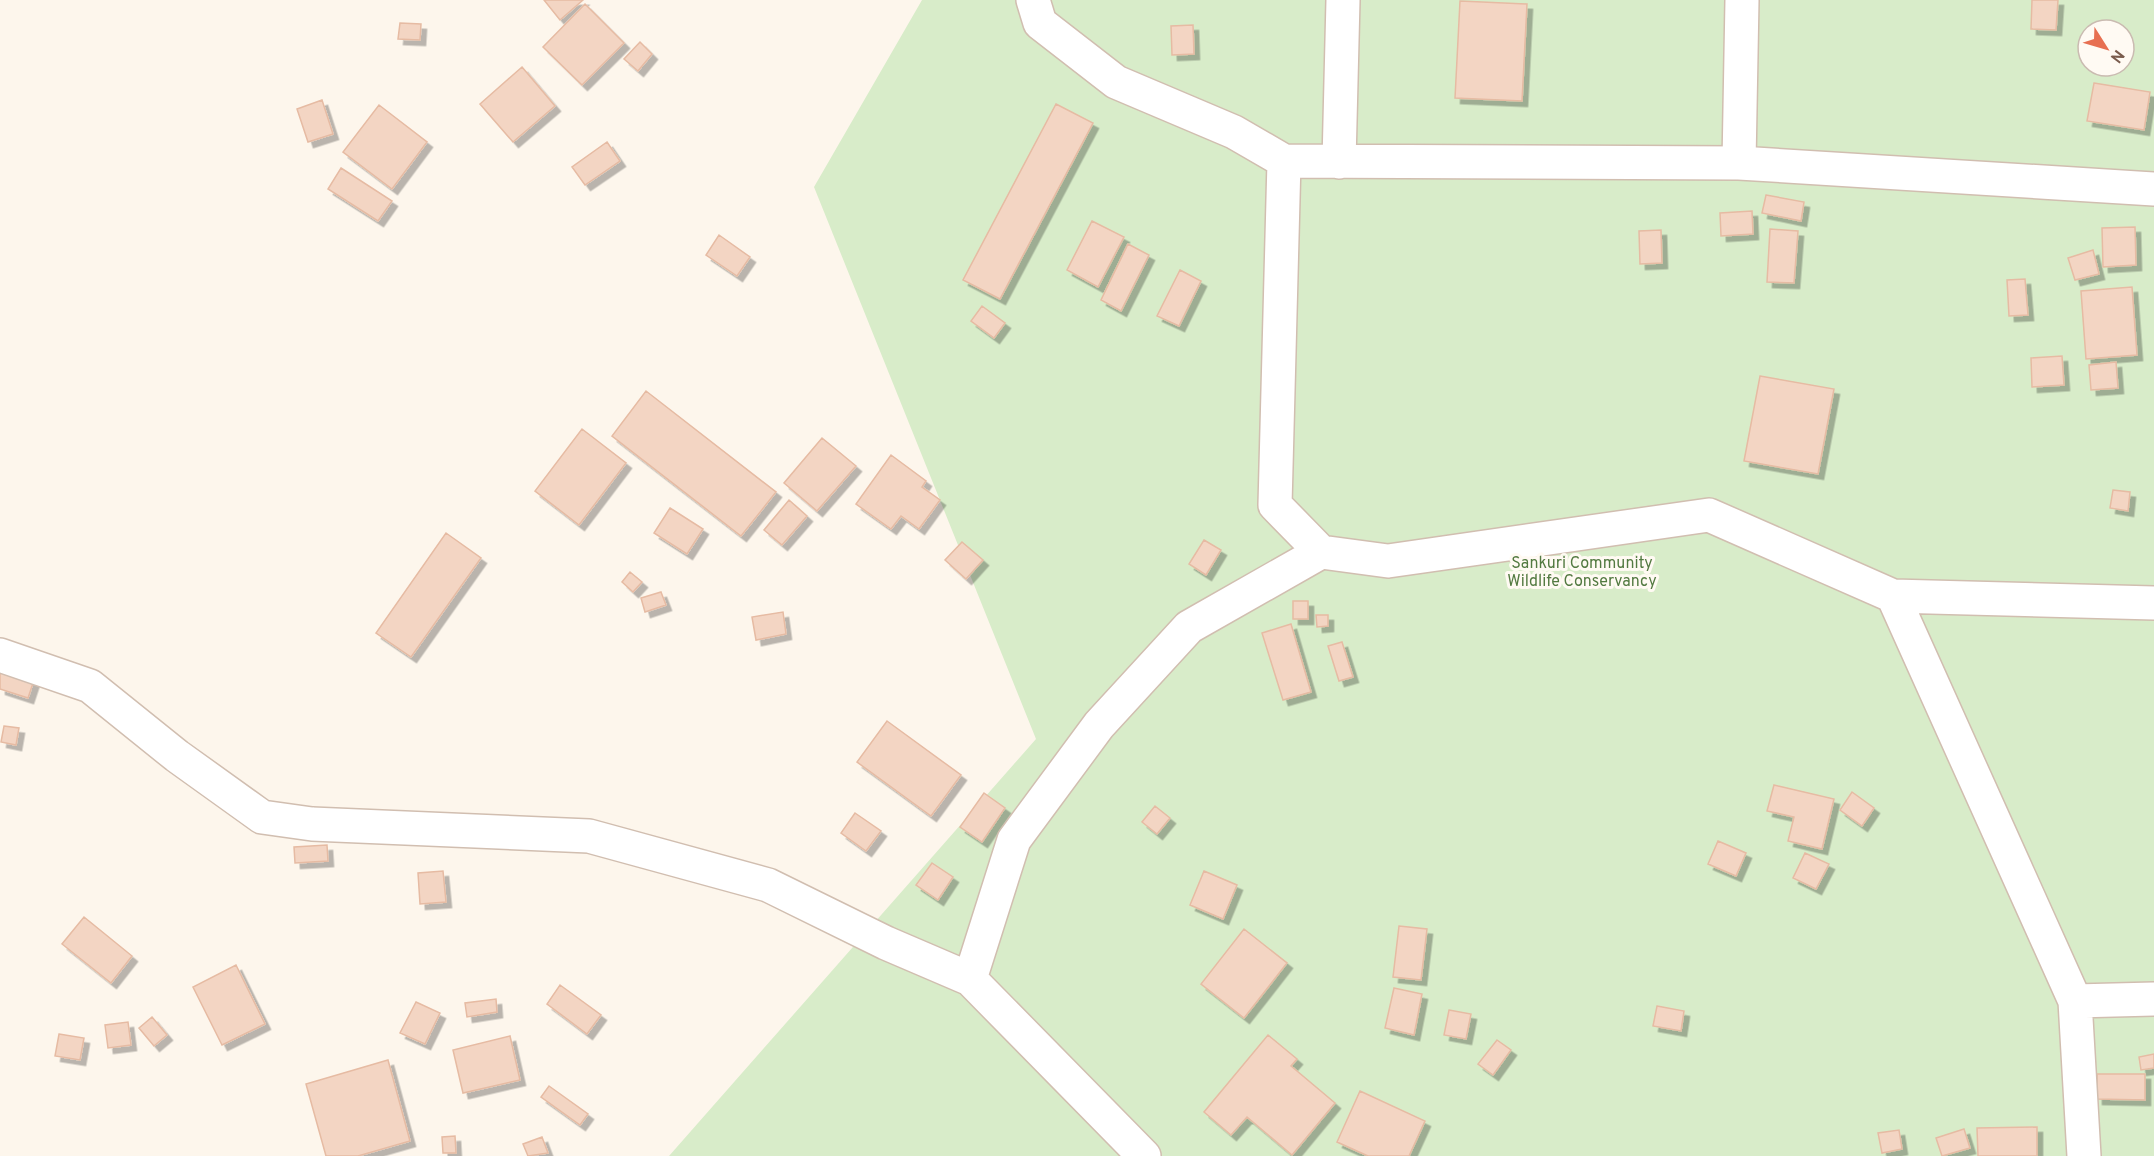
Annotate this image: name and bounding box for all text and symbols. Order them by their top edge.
north arrow [2076,18,2136,78]
text: N [2105,45,2128,66]
park label: Sankuri Community Wildlife Conservancy [1507,554,1657,592]

